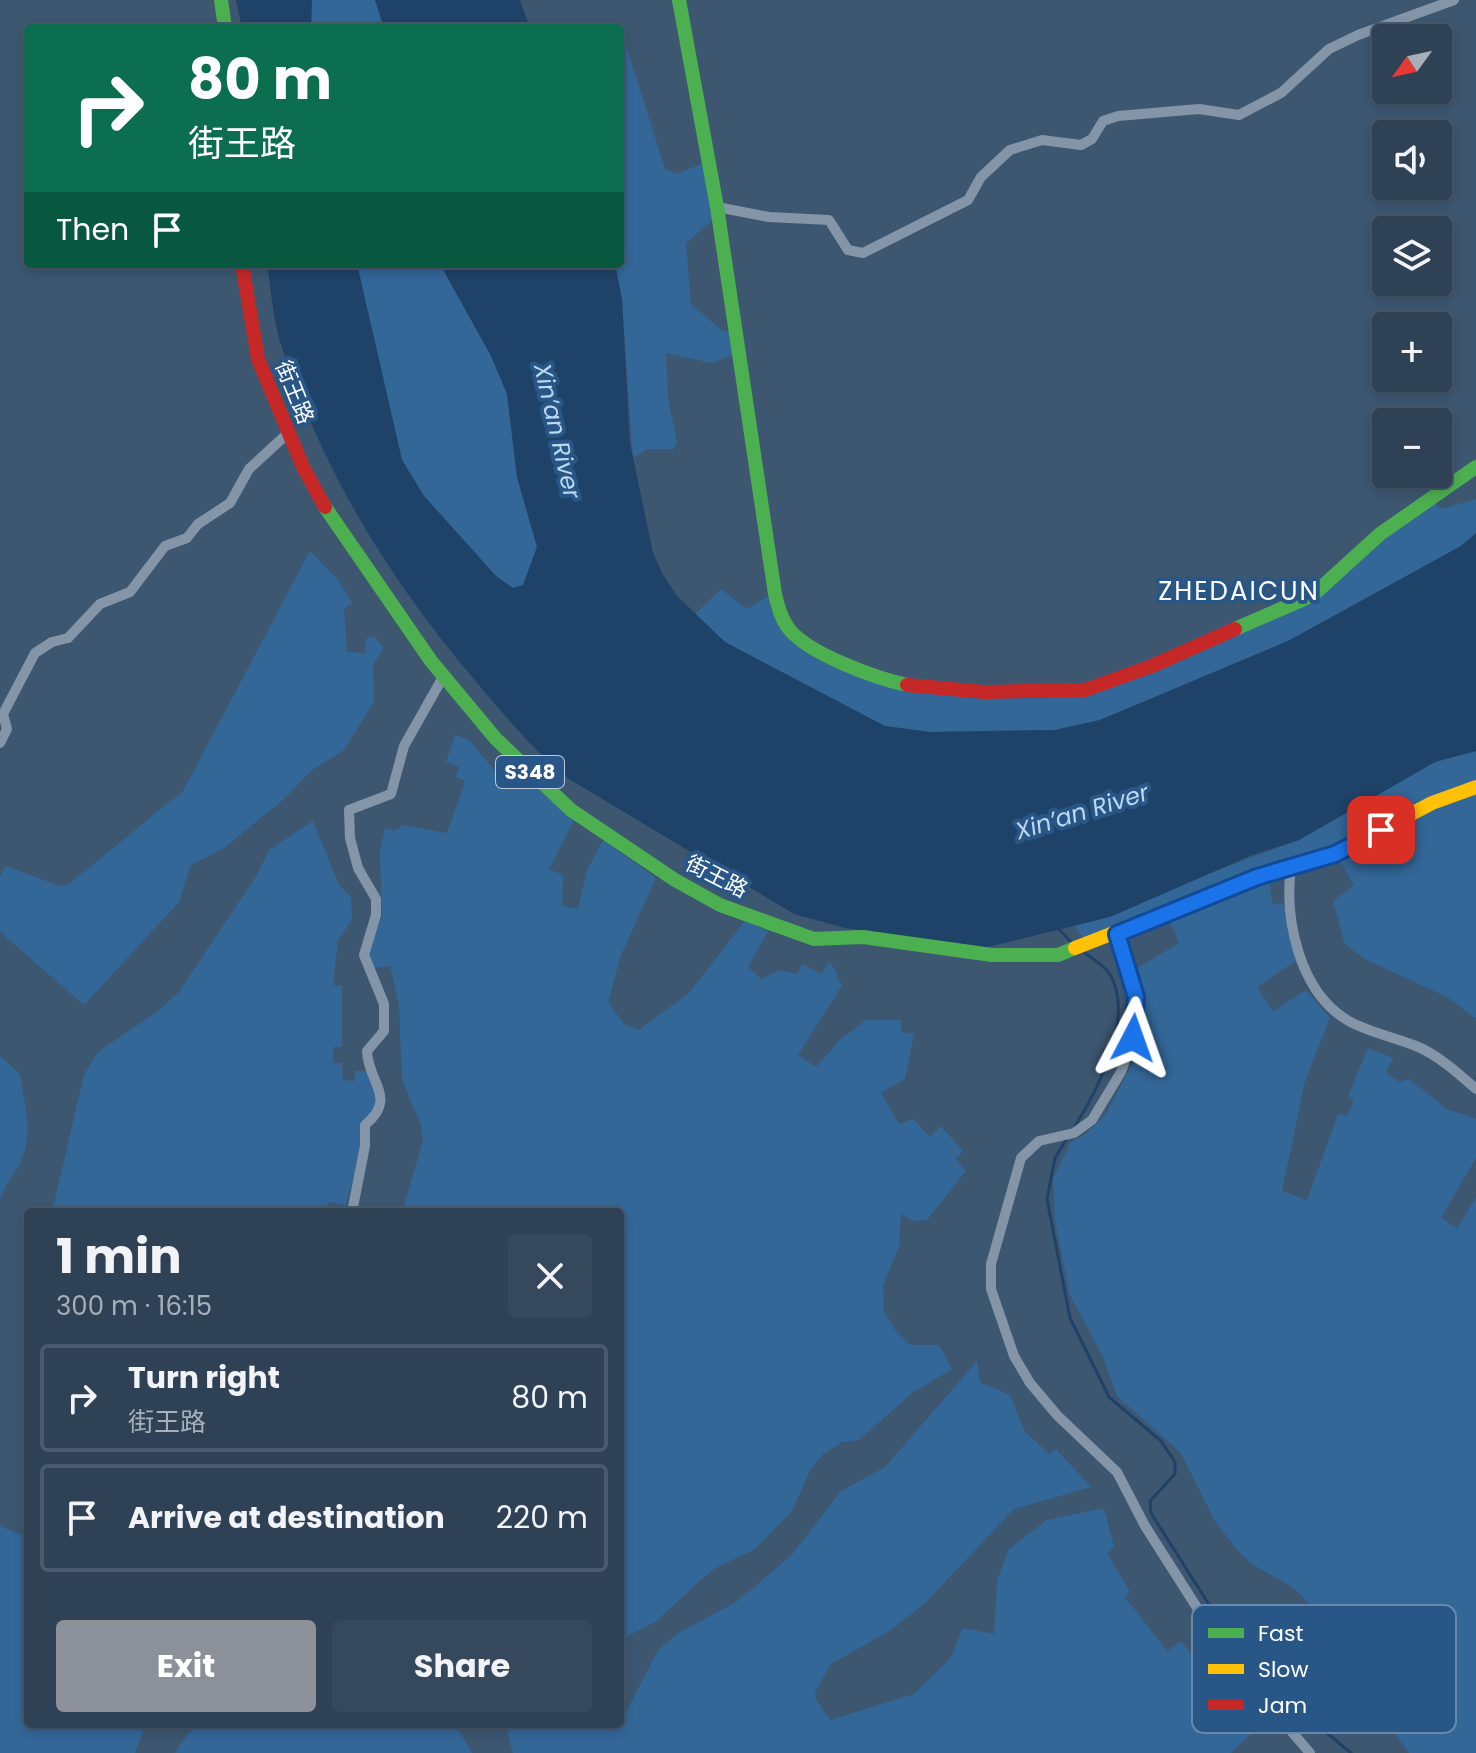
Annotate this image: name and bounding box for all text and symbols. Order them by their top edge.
north arrow [1372,24,1452,104]
map controls [1372,24,1452,488]
text: 80 m [188,40,332,119]
icon: right [56,56,160,160]
text: 街王路 [188,118,296,169]
button: sound [1372,120,1452,200]
text: Then [56,208,129,251]
icon: arrive [145,208,189,252]
button: layers [1372,216,1452,296]
button: + [1372,312,1452,392]
street label: 街王路 [268,356,321,429]
water label: Xin’an River [526,359,589,503]
button: − [1372,408,1452,488]
district label: ZHEDAICUN [1158,573,1320,609]
road number: S348 [496,756,564,788]
water label: Xin’an River [1010,775,1154,848]
pin [1347,796,1415,864]
icon: arrive [1359,808,1403,852]
street label: 街王路 [680,848,753,905]
position arrow [1091,996,1175,1080]
text: 1 min [56,1223,182,1290]
button: close [508,1234,592,1318]
text: 300 m · 16:15 [56,1288,212,1324]
text: Turn right [128,1356,280,1399]
icon: right [60,1376,104,1420]
text: 80 m [511,1376,588,1419]
text: 街王路 [128,1404,206,1440]
icon: arrive [60,1496,104,1540]
text: Arrive at destination [128,1496,445,1539]
text: 220 m [496,1496,588,1539]
legend [1192,1605,1456,1733]
text: Fast [1258,1618,1303,1649]
button: Exit [56,1620,316,1712]
button: Share [332,1620,592,1712]
text: Slow [1258,1654,1308,1685]
text: Jam [1258,1690,1307,1721]

